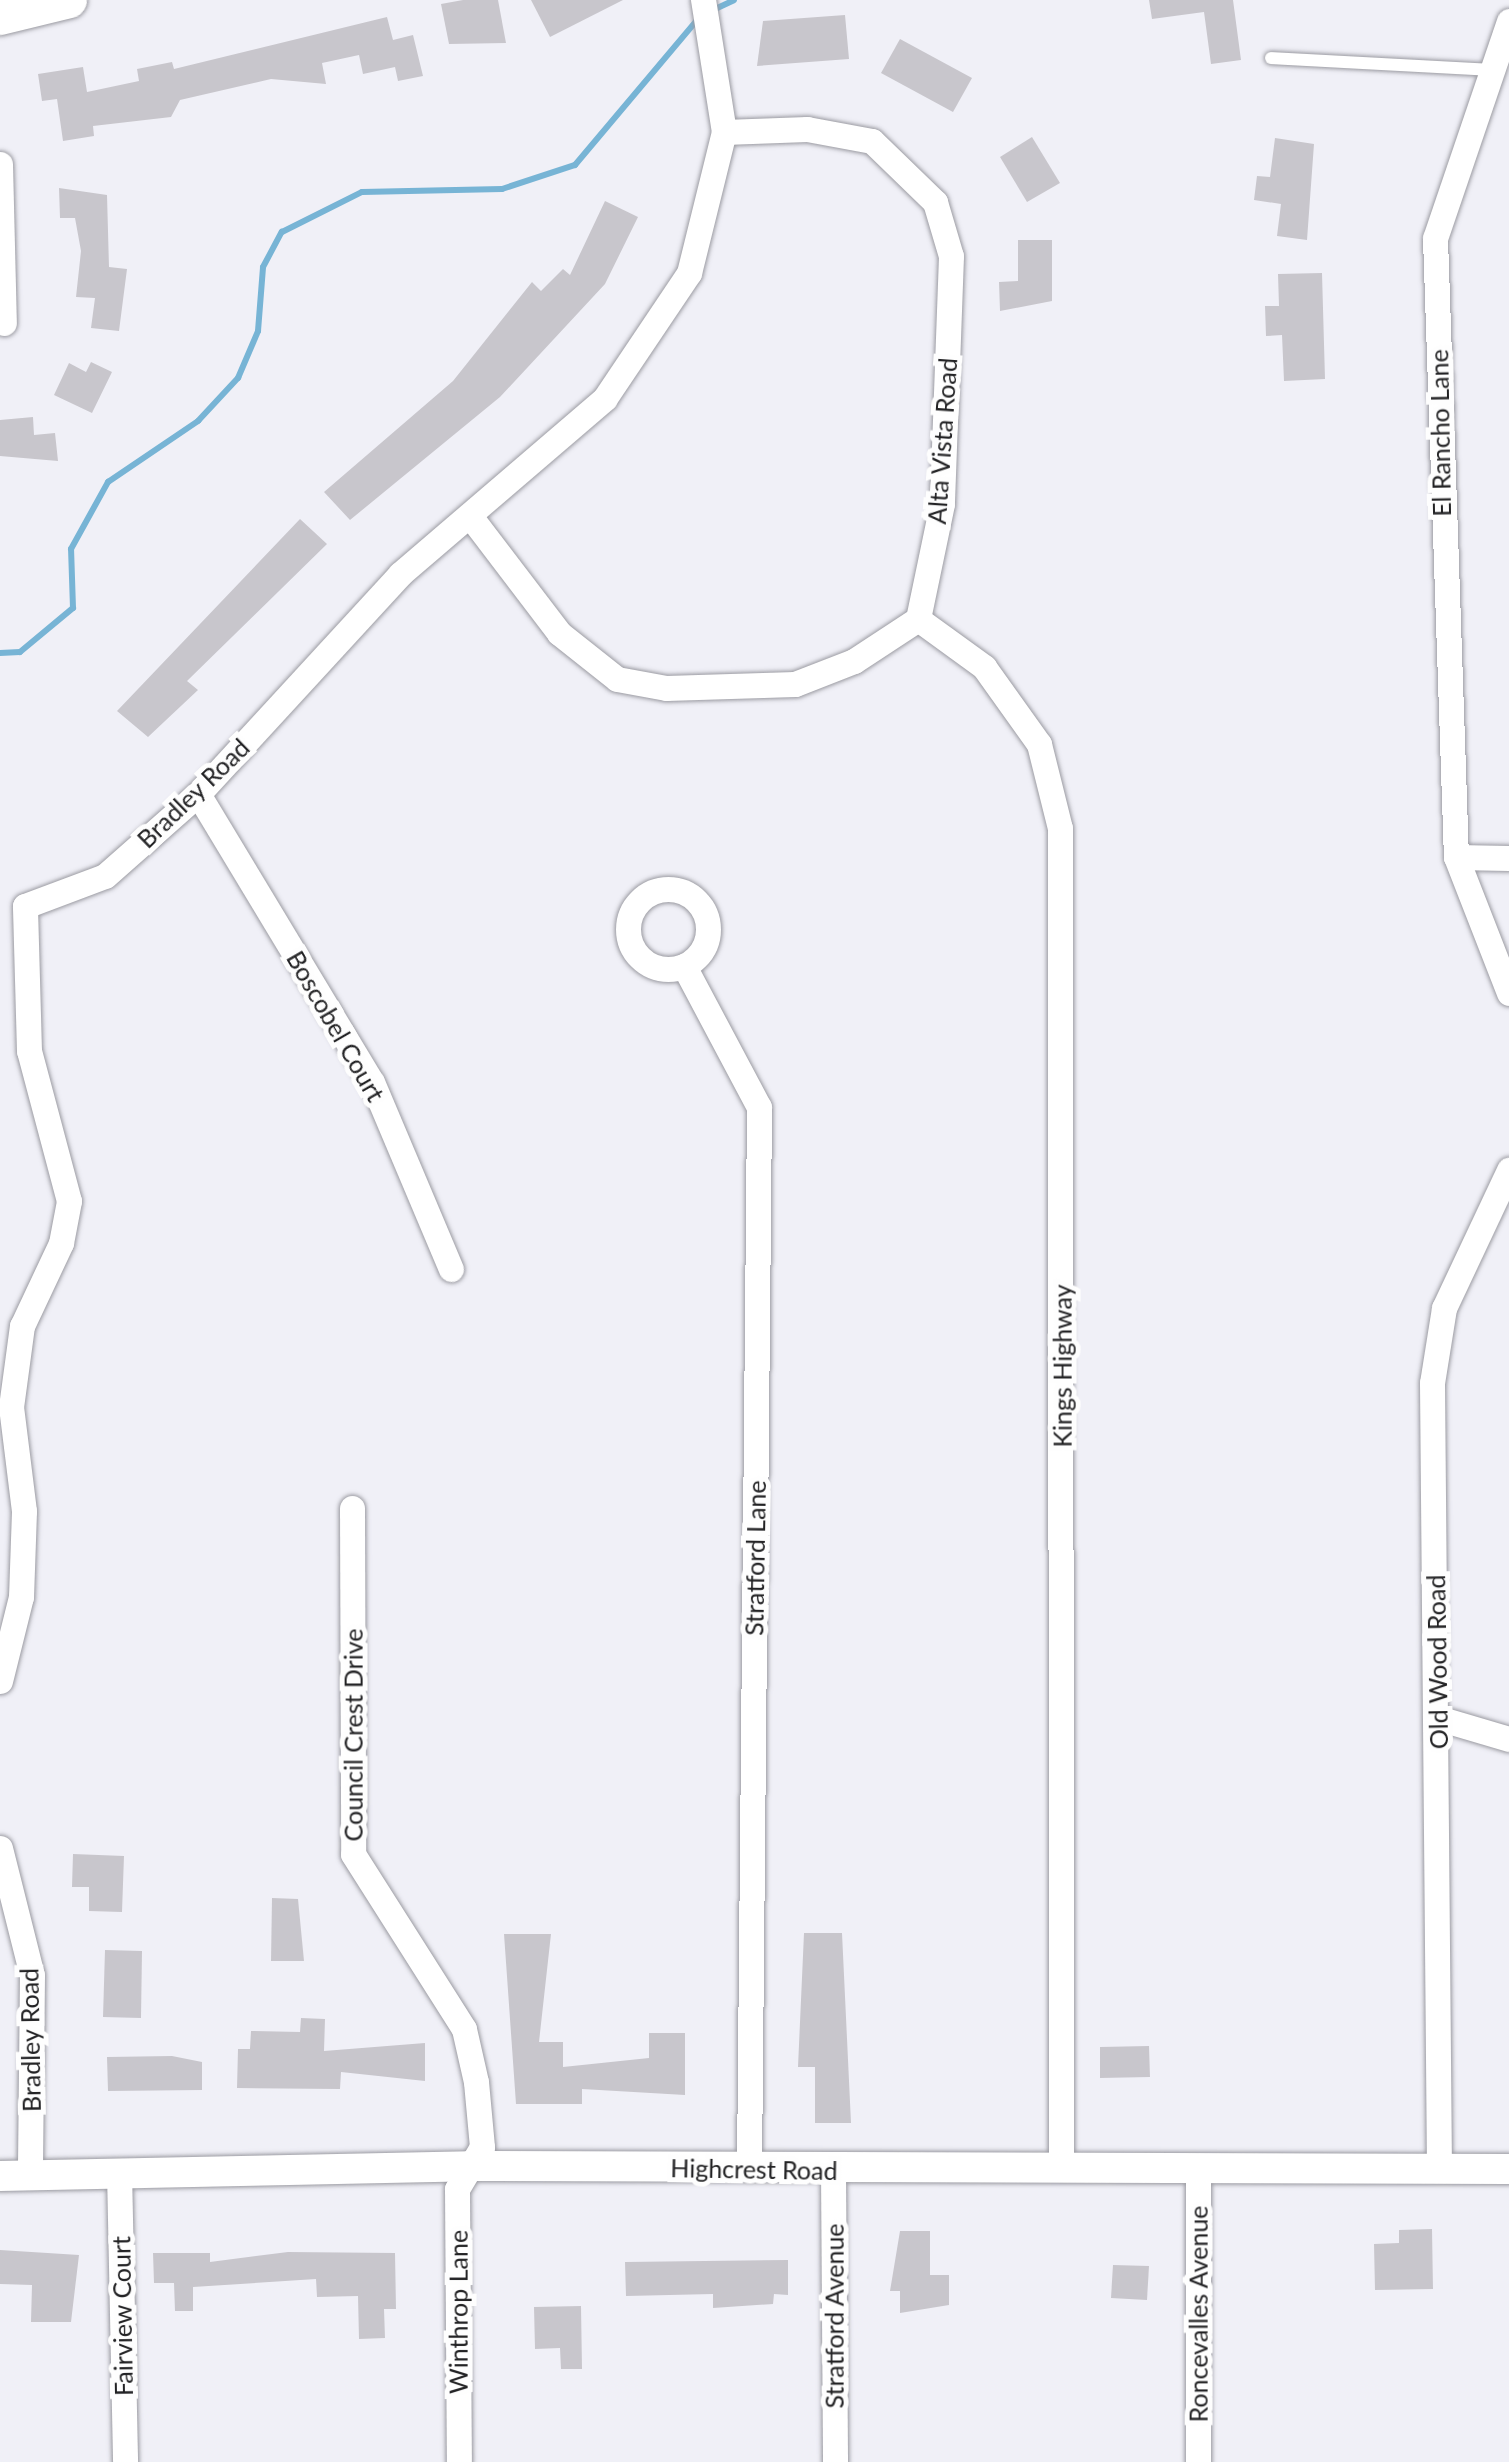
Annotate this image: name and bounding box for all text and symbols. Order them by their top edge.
street label: El Rancho Lane [1424,349,1456,517]
street label: Alta Vista Road [921,356,963,526]
street label: Bradley Road [131,732,255,854]
street label: Boscobel Court [281,945,391,1107]
street label: Kings Highway [1047,1284,1077,1448]
street label: Stratford Lane [739,1480,771,1636]
street label: Old Wood Road [1420,1574,1454,1750]
street label: Council Crest Drive [338,1629,368,1841]
street label: Bradley Road [14,1967,46,2113]
street label: Highcrest Road [670,2153,838,2185]
street label: Roncevalles Avenue [1183,2205,1213,2423]
street label: Stratford Avenue [819,2223,849,2409]
street label: Winthrop Lane [443,2230,473,2394]
street label: Fairview Court [106,2235,138,2397]

